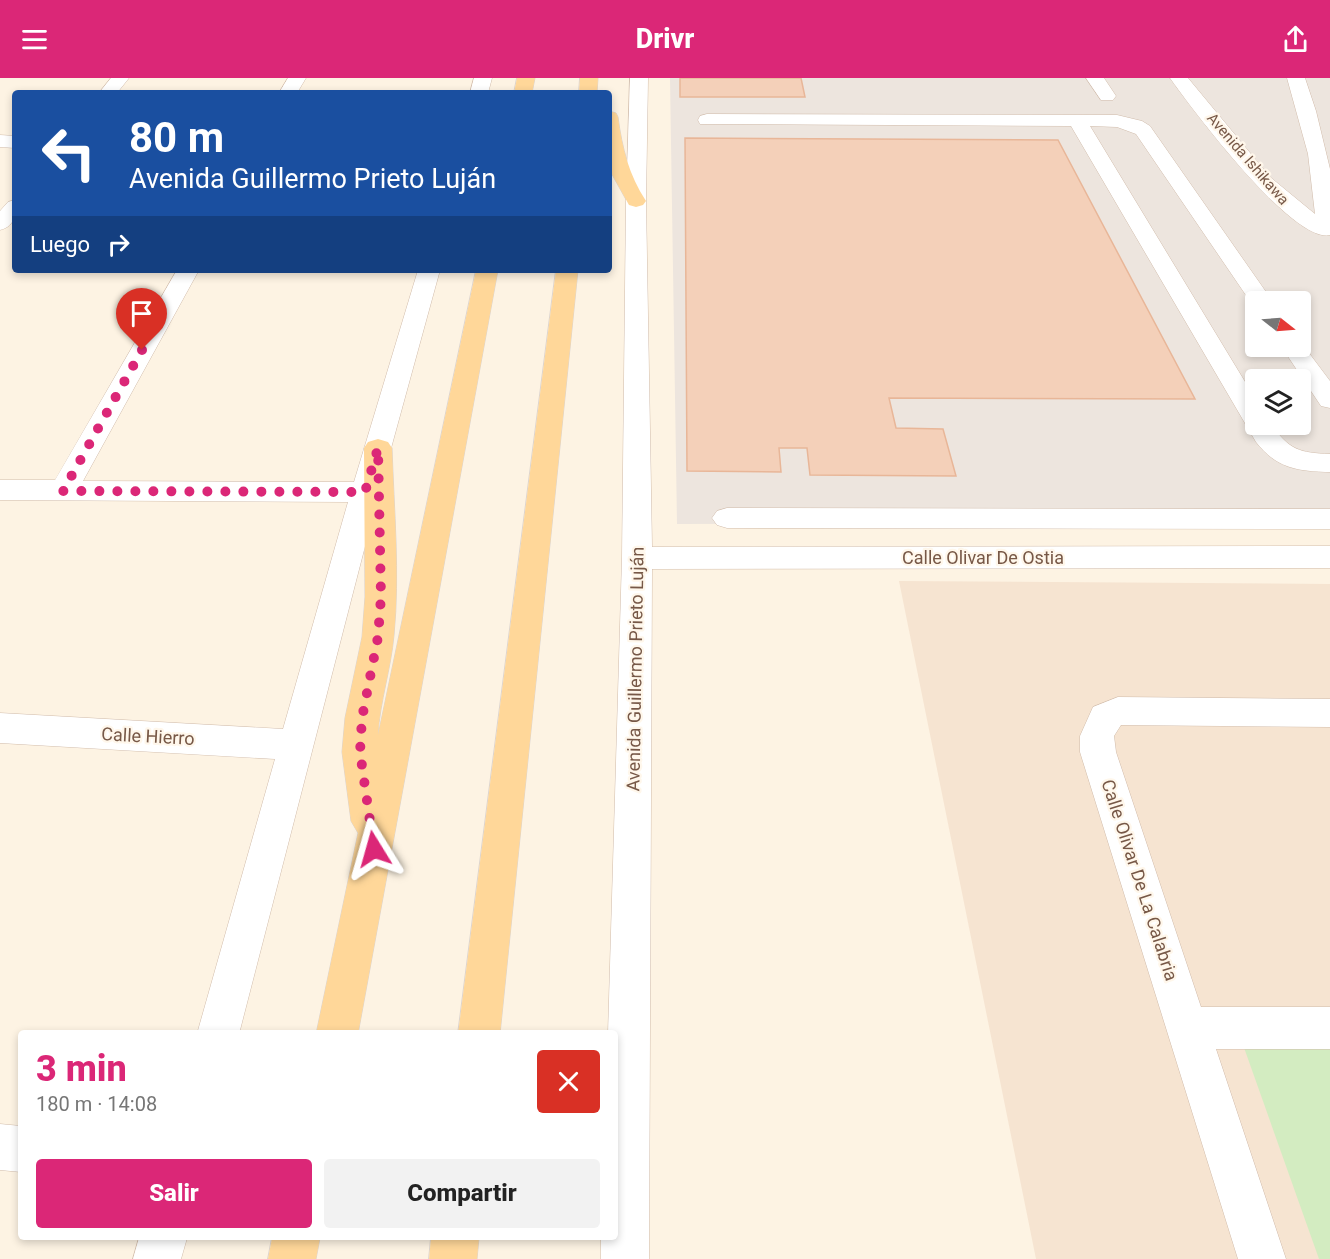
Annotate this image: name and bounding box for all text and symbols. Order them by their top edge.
icon: menu [18,23,51,56]
text: Drivr [636,23,694,55]
icon: share [1279,23,1312,56]
street label: Avenida Ishikawa [1203,109,1293,209]
text: 80 m [129,113,224,162]
icon: left [30,114,108,192]
text: Avenida Guillermo Prieto Luján [129,163,496,195]
icon: right [102,228,135,261]
text: Luego [30,232,90,257]
pin [116,288,167,350]
north arrow [1245,291,1311,357]
map controls [1245,291,1311,435]
icon: arrive [125,297,158,330]
button: layers [1245,369,1311,435]
street label: Avenida Guillermo Prieto Luján [622,546,648,792]
street label: Calle Olivar De Ostia [902,547,1064,568]
street label: Calle Hierro [101,723,195,749]
street label: Calle Olivar De La Calabria [1098,777,1182,983]
position arrow [342,817,406,881]
text: 3 min [36,1048,127,1090]
button: close [537,1050,600,1113]
text: 180 m · 14:08 [36,1092,157,1116]
button: Salir [36,1159,312,1228]
button: Compartir [324,1159,600,1228]

